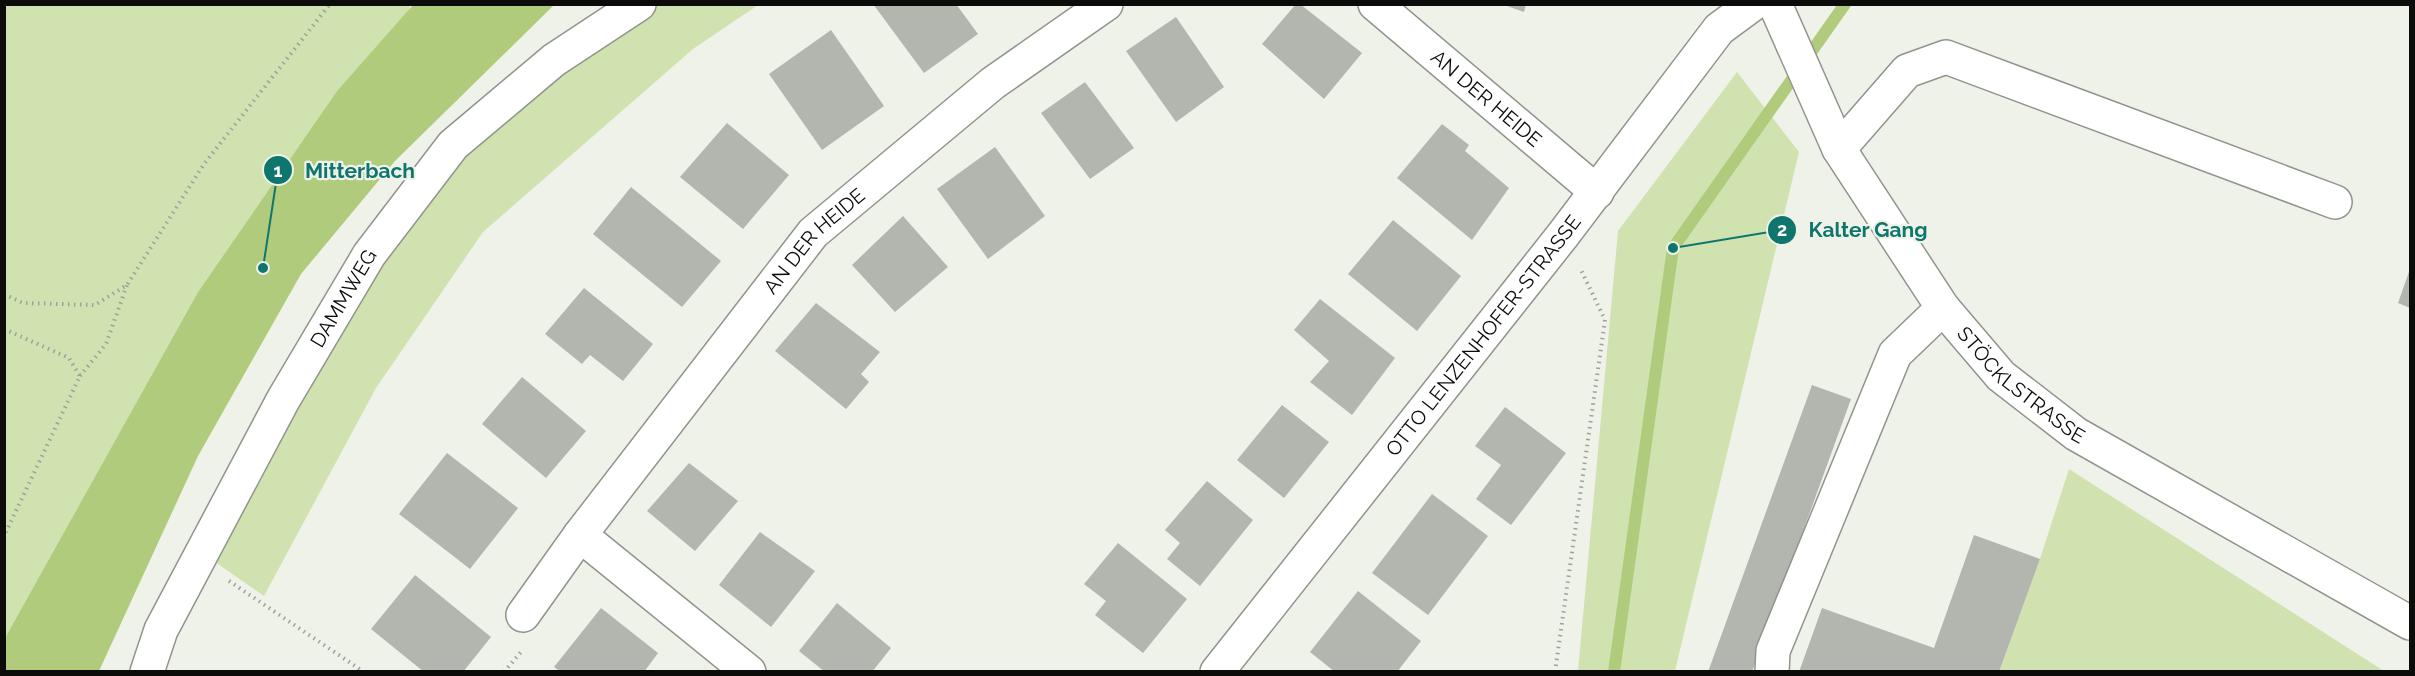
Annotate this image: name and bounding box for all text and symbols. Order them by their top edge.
street label: AN DER HEIDE [1426,45,1547,152]
callout: Mitterbach [263,151,427,190]
text: Mitterbach [305,158,415,183]
text: 1 [274,160,283,181]
street label: AN DER HEIDE [759,183,870,299]
street label: OTTO LENZENHOFER-STRASSE [1381,210,1586,461]
callout: Kalter Gang [1767,210,1940,249]
text: Kalter Gang [1808,217,1928,242]
text: 2 [1777,219,1787,240]
street label: DAMMWEG [305,245,382,351]
street label: STÖCKLSTRASSE [1952,322,2089,449]

